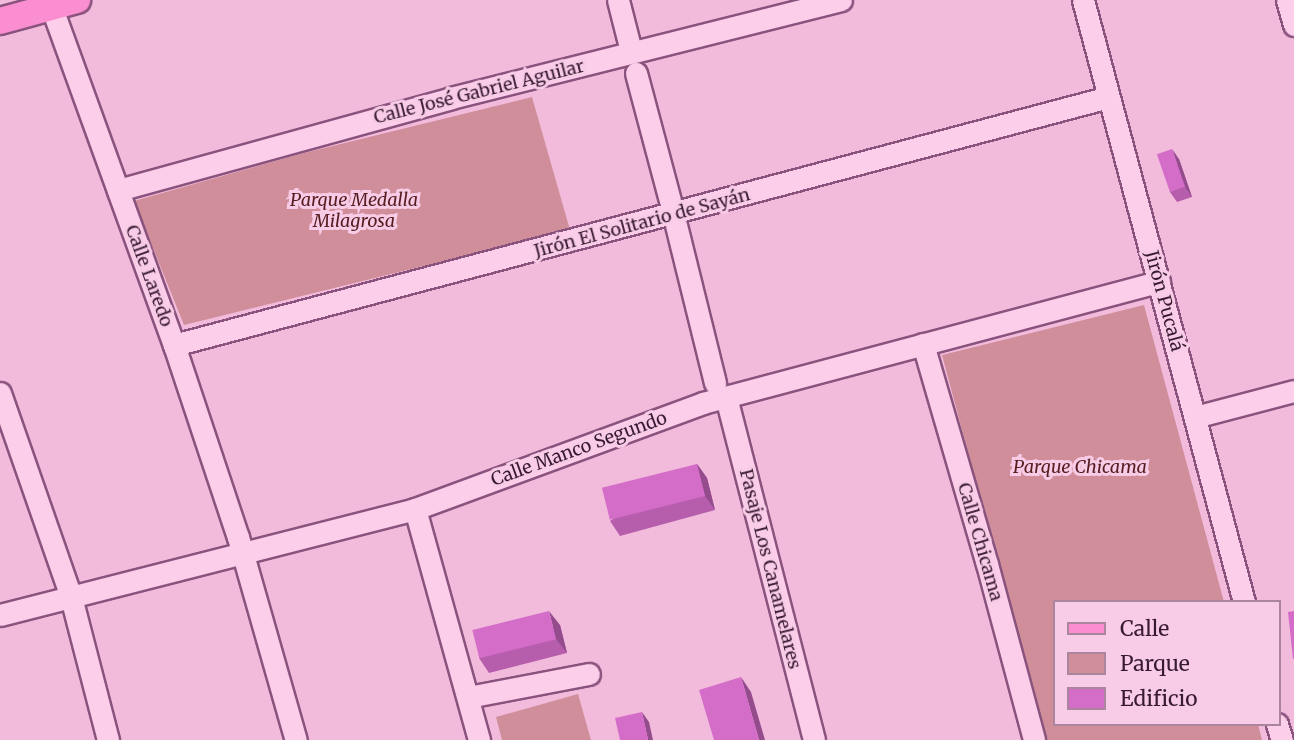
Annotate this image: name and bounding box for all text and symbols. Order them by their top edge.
street label: Calle José Gabriel Aguilar [372,55,586,129]
street label: Jirón El Solitario de Sayán [532,184,752,262]
park label: Parque Medalla Milagrosa [290,190,418,232]
street label: Calle Laredo [121,222,177,330]
street label: Jirón Pucalá [1140,248,1188,354]
street label: Calle Manco Segundo [488,407,670,491]
park label: Parque Chicama [1013,456,1147,478]
street label: Pasaje Los Canamelares [735,467,805,671]
street label: Calle Chicama [953,480,1007,604]
legend [1052,600,1280,726]
text: Calle [1120,615,1169,642]
text: Parque [1120,650,1190,677]
text: Edificio [1120,685,1197,712]

